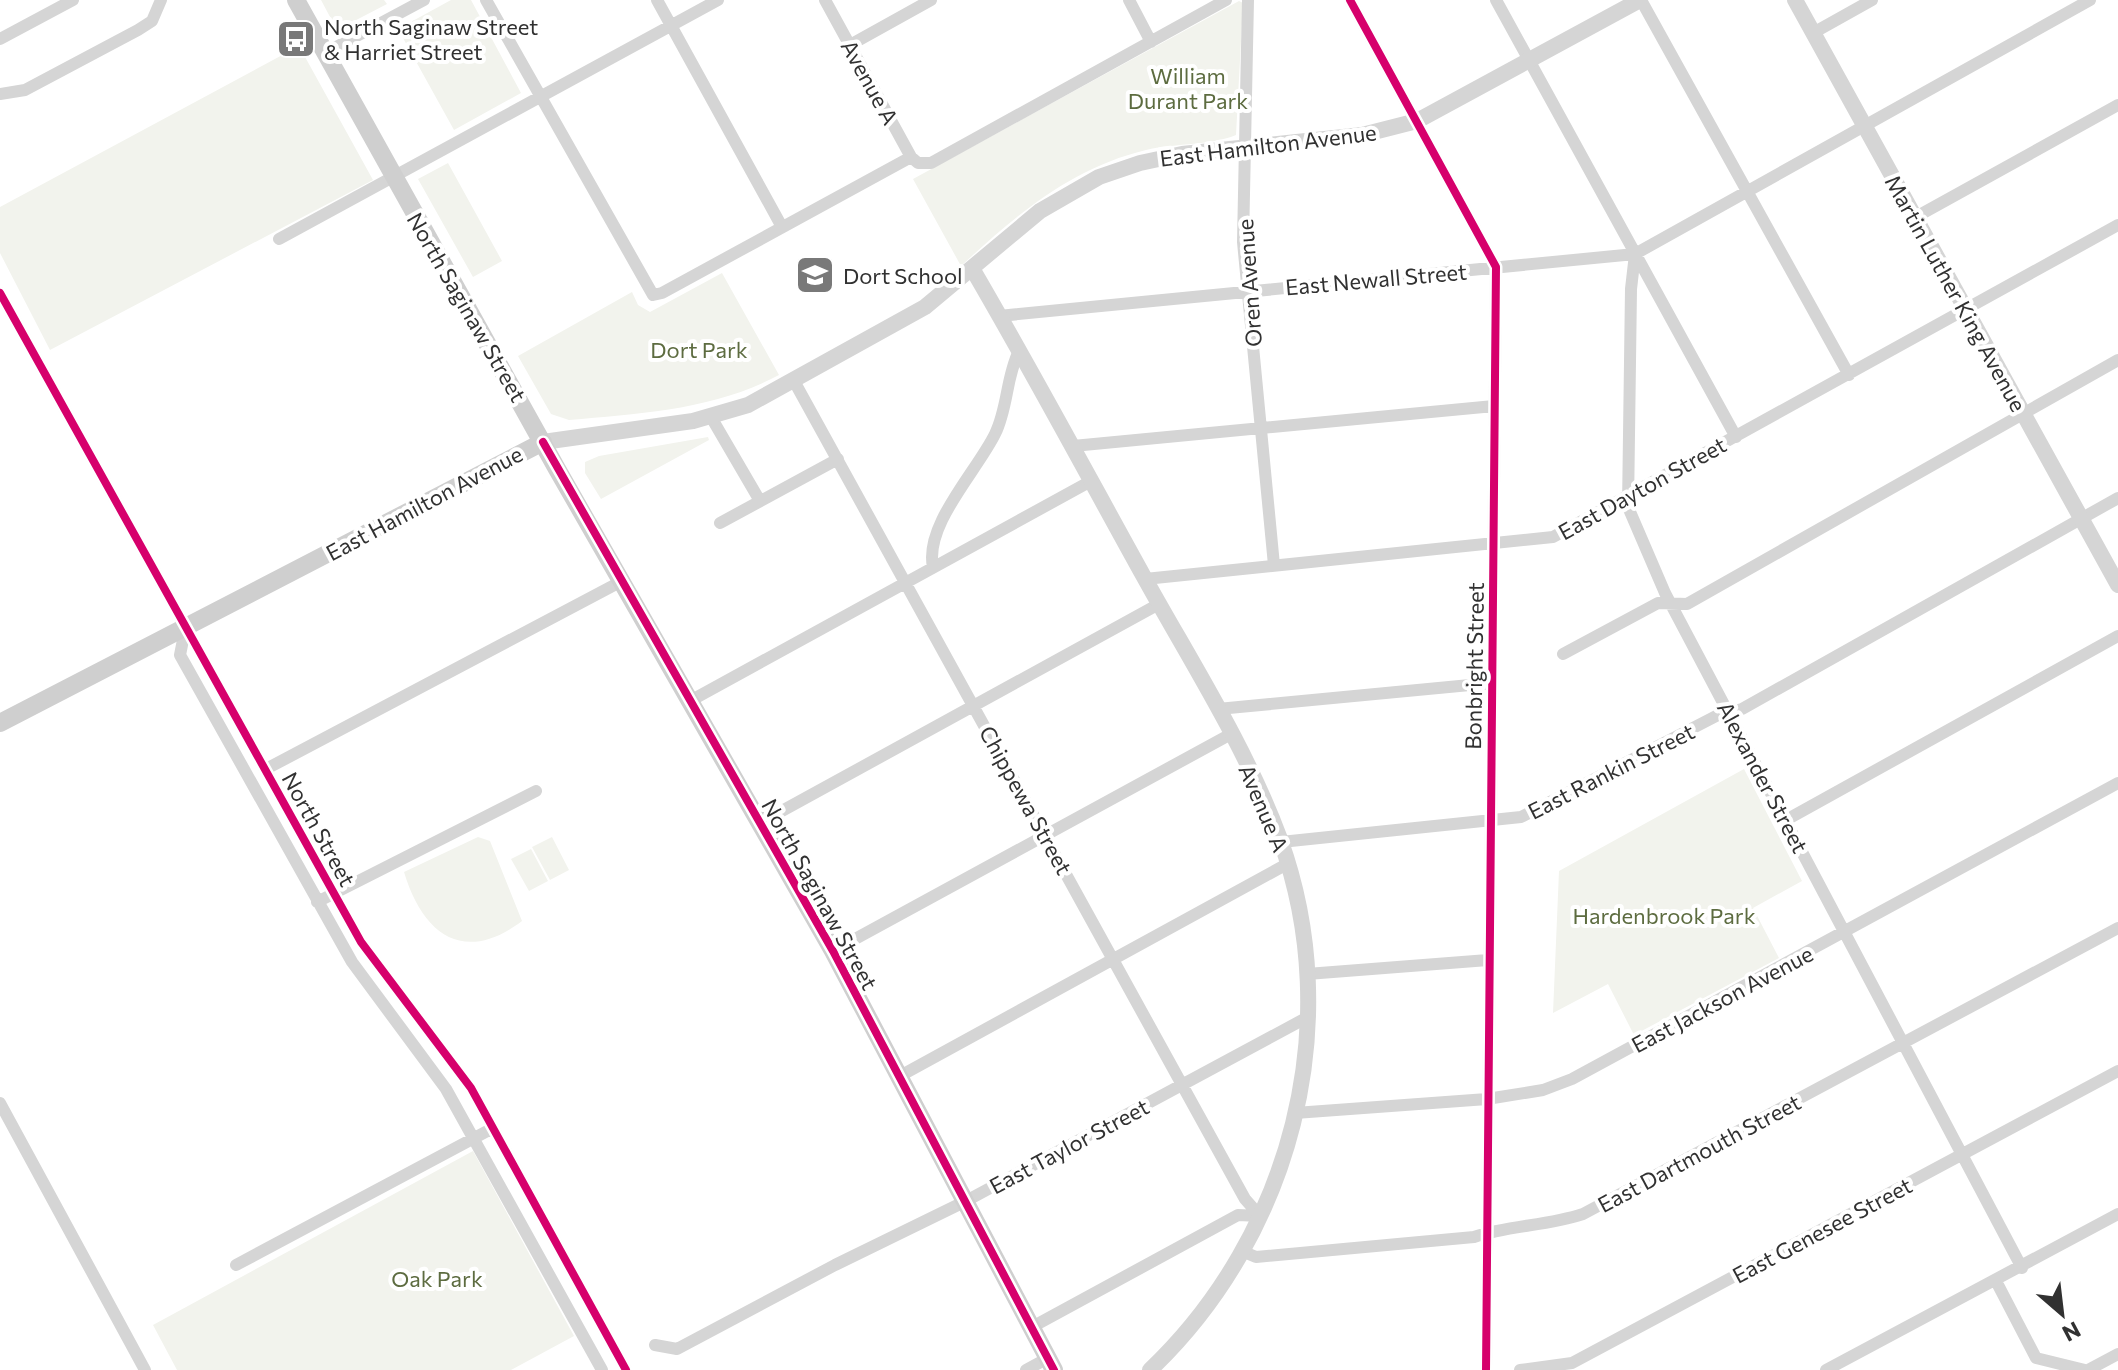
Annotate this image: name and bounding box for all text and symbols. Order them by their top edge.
place label: North Saginaw Street & Harriet Street [324,13,538,65]
bus stop icon: North Saginaw Street & Harriet Street [275,18,317,60]
street label: Avenue A [836,35,904,129]
park label: William Durant Park [1128,62,1248,114]
street label: East Hamilton Avenue [1158,118,1378,172]
street label: Martin Luther King Avenue [1880,170,2032,416]
street label: North Saginaw Street [402,207,532,407]
street label: Oren Avenue [1231,218,1267,348]
school or university icon: Dort School [794,254,836,296]
street label: East Newall Street [1284,258,1468,300]
place label: Dort School [843,262,963,289]
park label: Dort Park [650,336,748,363]
street label: East Dayton Street [1553,431,1731,545]
street label: East Hamilton Avenue [321,440,527,566]
street label: Bonbright Street [1459,582,1489,750]
street label: Alexander Street [1712,697,1814,857]
street label: East Rankin Street [1523,717,1699,825]
street label: Chippewa Street [974,721,1078,879]
street label: Avenue A [1233,760,1295,856]
street label: North Street [277,767,361,891]
street label: North Saginaw Street [756,794,884,994]
park label: Hardenbrook Park [1572,902,1756,929]
street label: East Jackson Avenue [1627,940,1817,1058]
street label: East Dartmouth Street [1593,1088,1805,1218]
street label: East Taylor Street [985,1093,1153,1199]
street label: East Genesee Street [1728,1171,1916,1289]
park label: Oak Park [391,1265,483,1292]
north arrow [2022,1274,2102,1354]
text: N [2058,1316,2085,1348]

